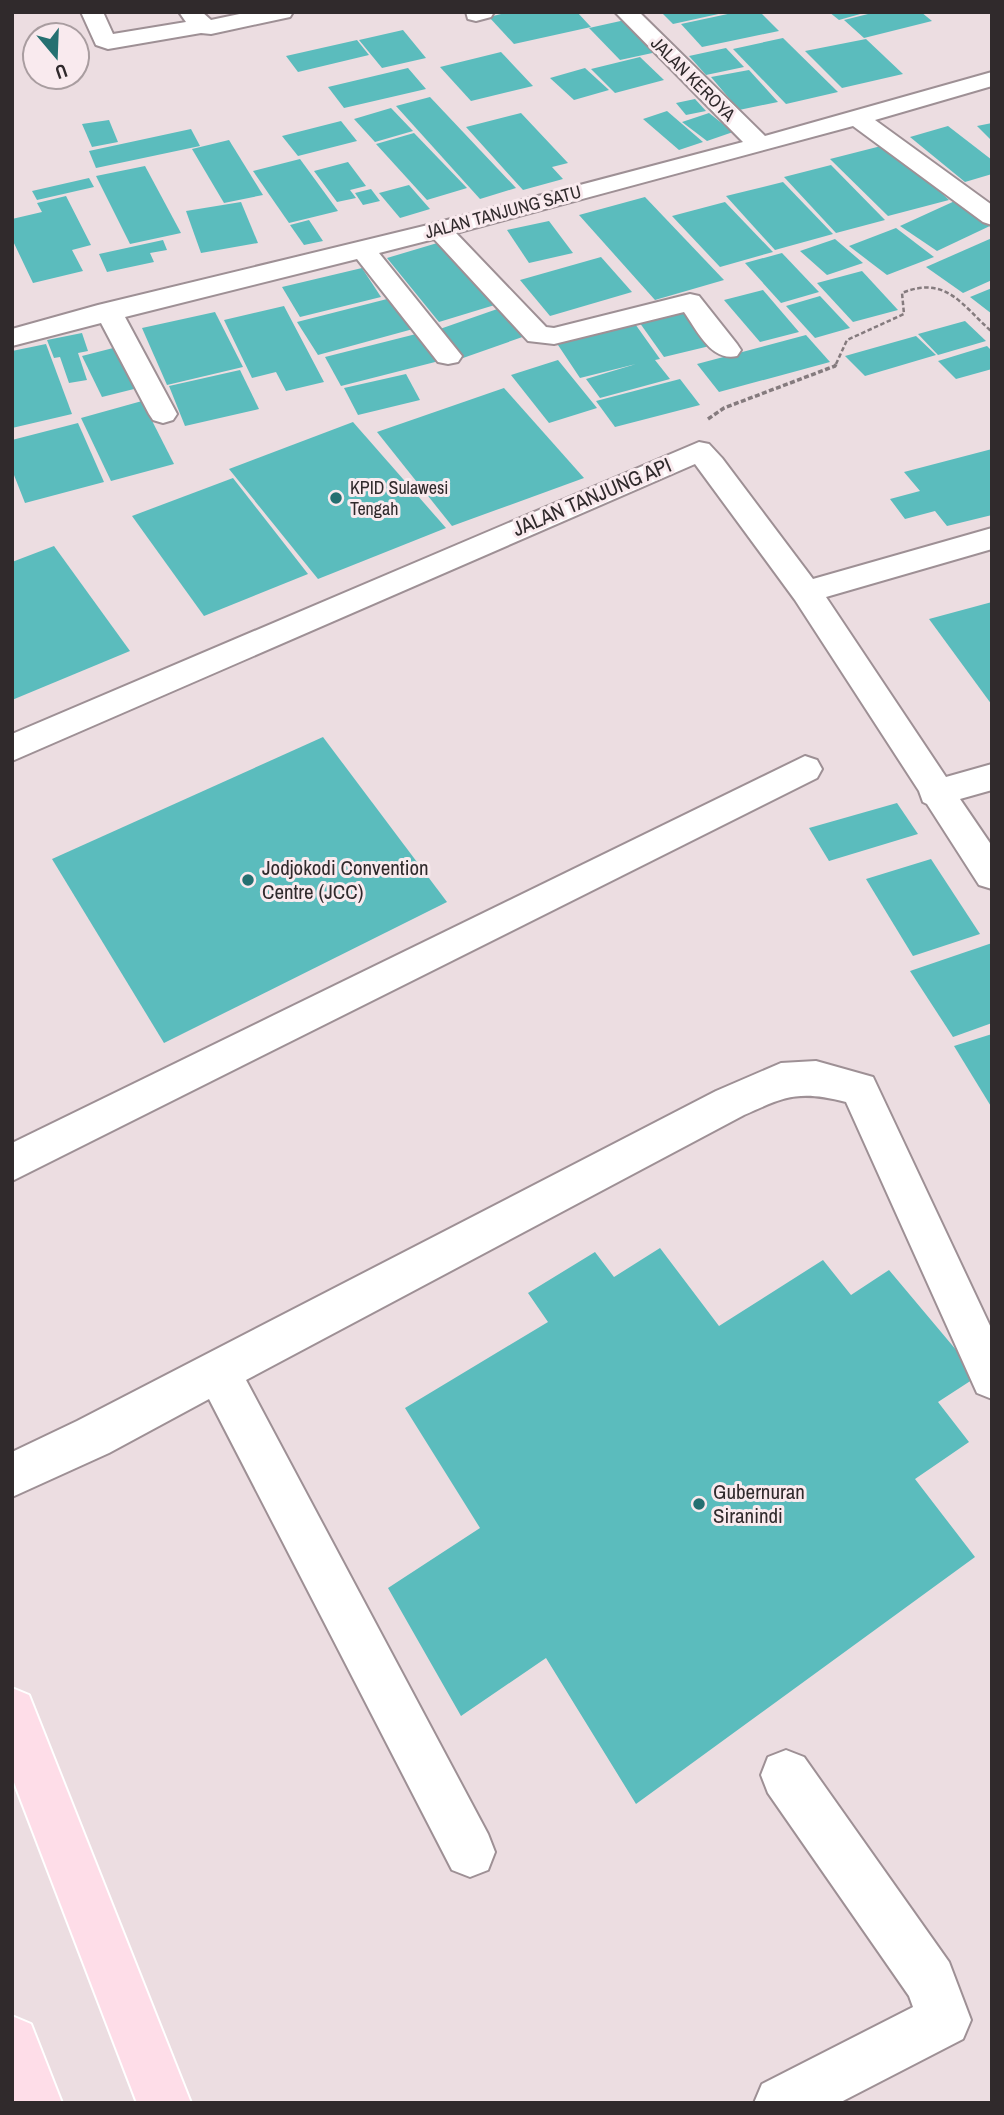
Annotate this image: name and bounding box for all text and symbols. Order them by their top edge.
north arrow [21,21,91,91]
street label: JALAN KEROYA [645,31,741,127]
text: U [52,58,71,86]
street label: JALAN TANJUNG SATU [422,179,584,244]
street label: JALAN TANJUNG API [508,450,676,543]
place label: KPID Sulawesi Tengah [350,475,448,521]
marker: KPID Sulawesi Tengah [328,490,344,506]
place label: Jodjokodi Convention Centre (JCC) [262,853,429,906]
marker: Jodjokodi Convention Centre (JCC) [240,872,256,888]
place label: Gubernuran Siranindi [713,1477,805,1530]
marker: Gubernuran Siranindi [691,1496,707,1512]

